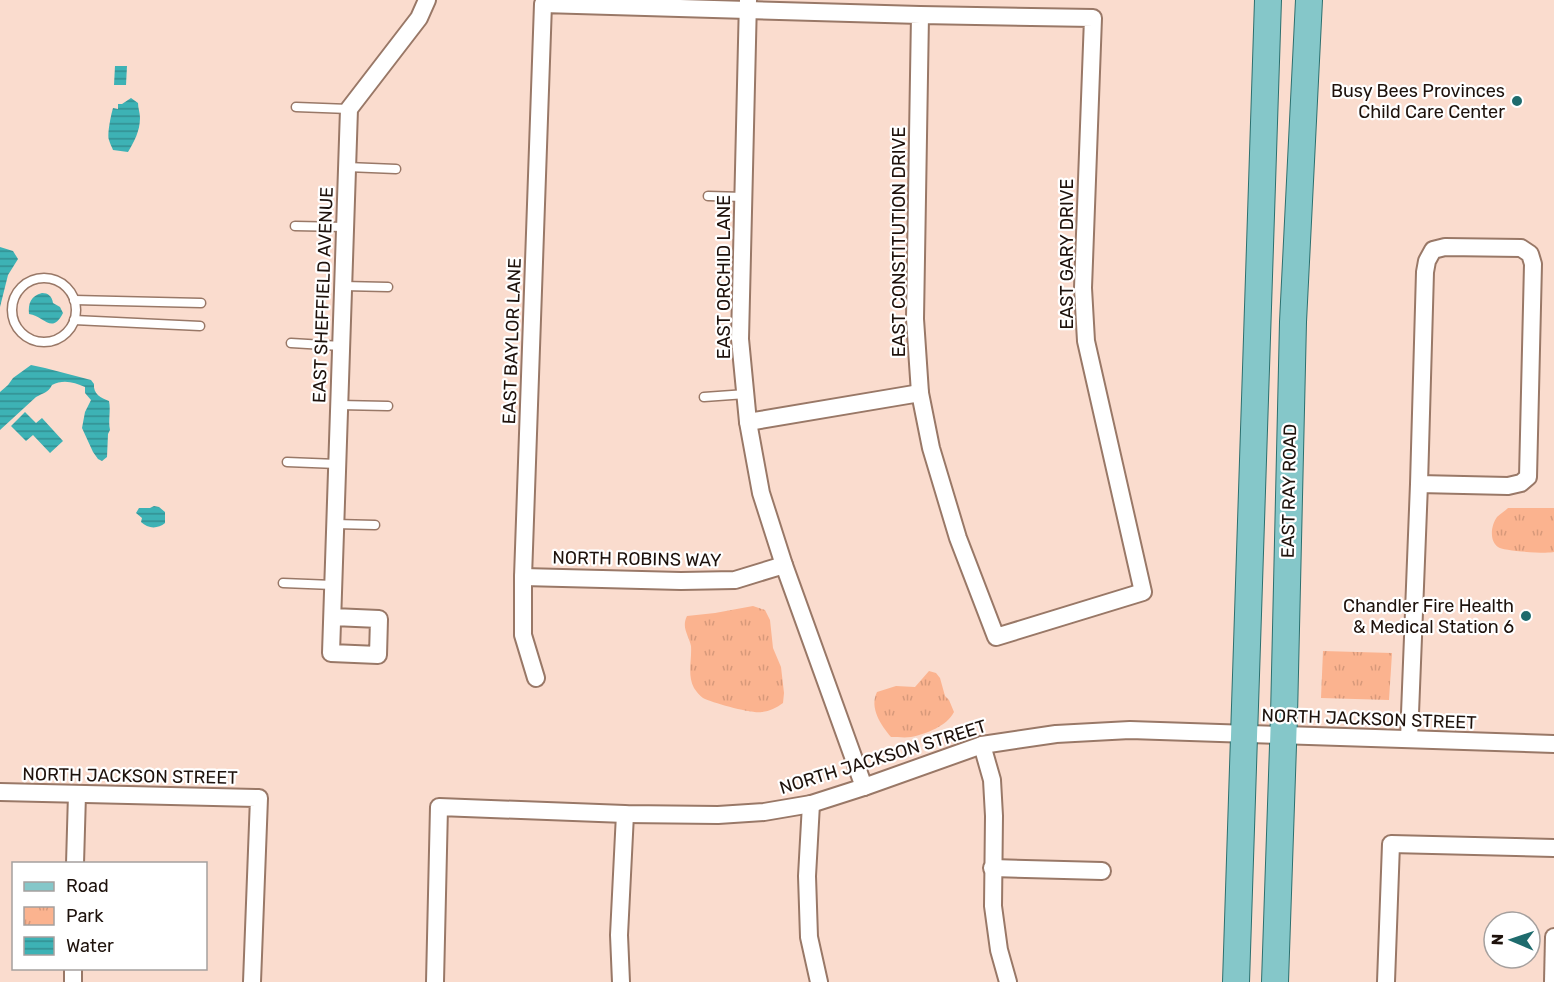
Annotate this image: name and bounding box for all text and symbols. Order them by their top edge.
place label: Busy Bees Provinces Child Care Center [1331,80,1505,123]
marker: Busy Bees Provinces Child Care Center [1510,94,1524,108]
street label: EAST CONSTITUTION DRIVE [888,127,910,357]
street label: EAST GARY DRIVE [1056,179,1078,329]
street label: EAST SHEFFIELD AVENUE [308,186,338,404]
street label: EAST ORCHID LANE [713,195,735,359]
street label: EAST BAYLOR LANE [498,257,526,425]
street label: EAST RAY ROAD [1277,424,1301,558]
street label: NORTH ROBINS WAY [552,547,722,571]
place label: Chandler Fire Health & Medical Station 6 [1343,595,1514,638]
marker: Chandler Fire Health & Medical Station 6 [1519,609,1533,623]
street label: NORTH JACKSON STREET [1261,704,1477,734]
street label: NORTH JACKSON STREET [777,715,989,799]
street label: NORTH JACKSON STREET [22,763,238,789]
legend [12,862,207,970]
text: Road [66,875,109,897]
text: Park [66,905,104,927]
north arrow [1482,910,1542,970]
text: N [1488,933,1507,946]
text: Water [66,935,114,957]

